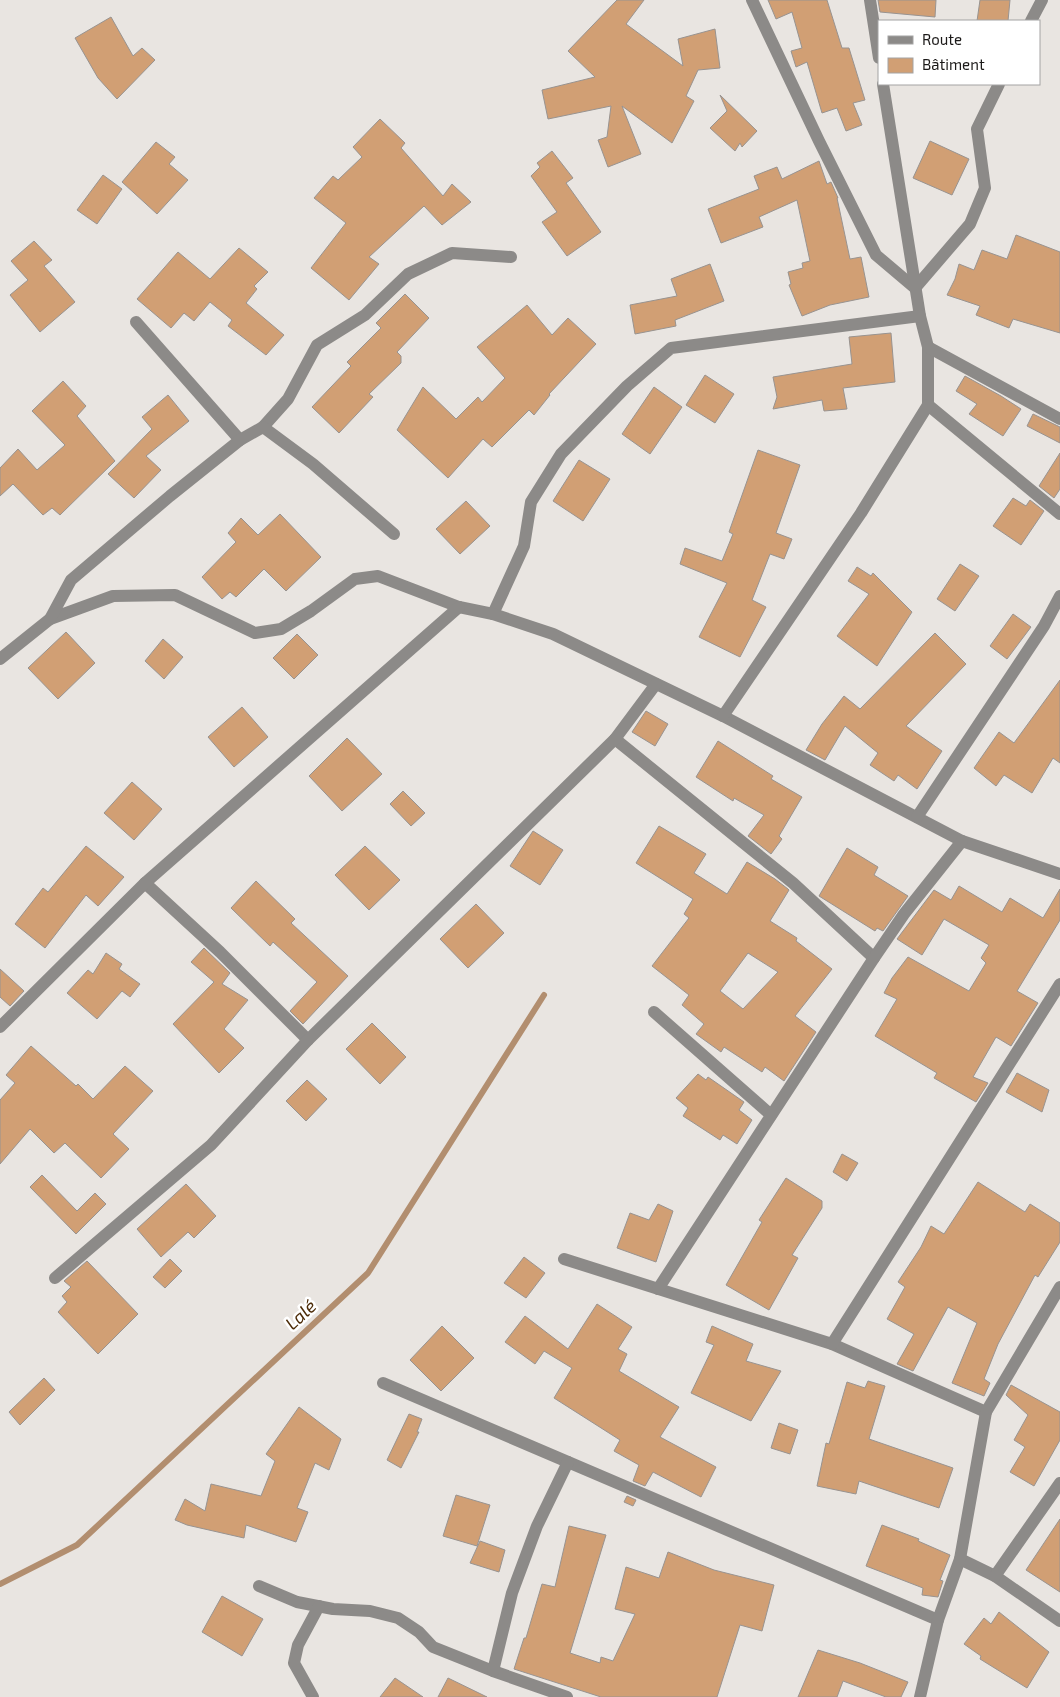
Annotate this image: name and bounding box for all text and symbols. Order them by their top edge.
legend [878,20,1040,85]
text: Route [922,30,962,48]
text: Bâtiment [922,55,985,73]
water label: Lalé [280,1294,321,1334]

